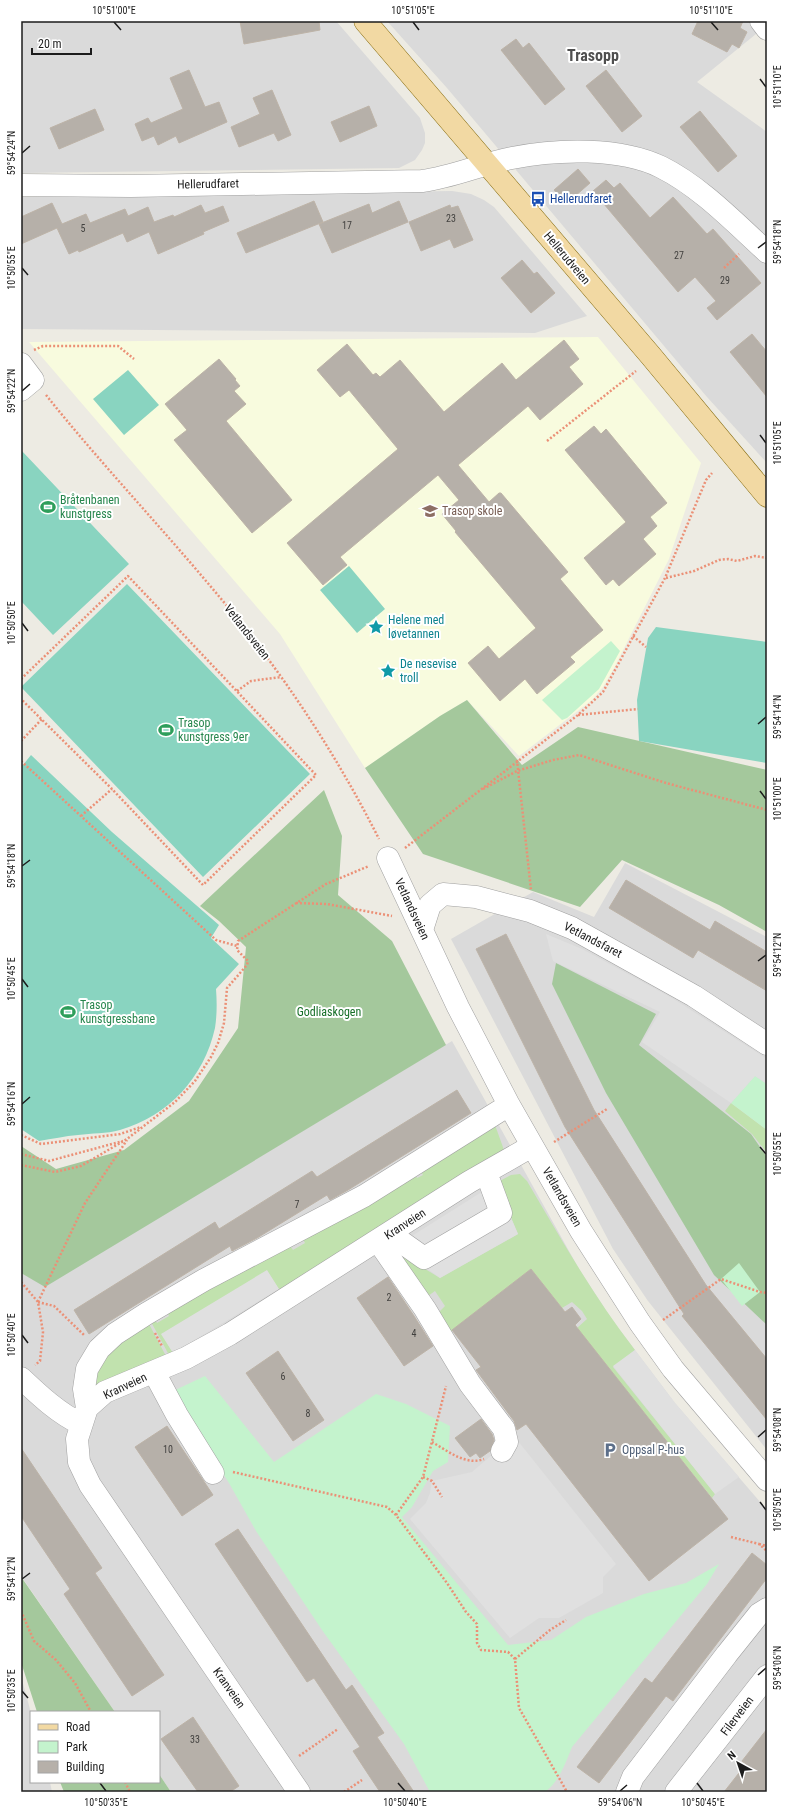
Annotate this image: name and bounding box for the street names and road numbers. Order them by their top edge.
street label: Hellerudfaret [177,176,240,192]
street label: Hellerudveien [541,229,593,287]
street label: Vetlandsveien [221,602,273,663]
street label: Vetlandsveien [392,876,432,942]
street label: Vetlandsfaret [561,919,625,961]
street label: Vetlandsveien [539,1165,585,1229]
street label: Kranveien [382,1205,428,1243]
street label: Kranveien [101,1370,149,1402]
street label: Kranveien [210,1665,248,1711]
street label: Filerveien [718,1693,756,1738]

